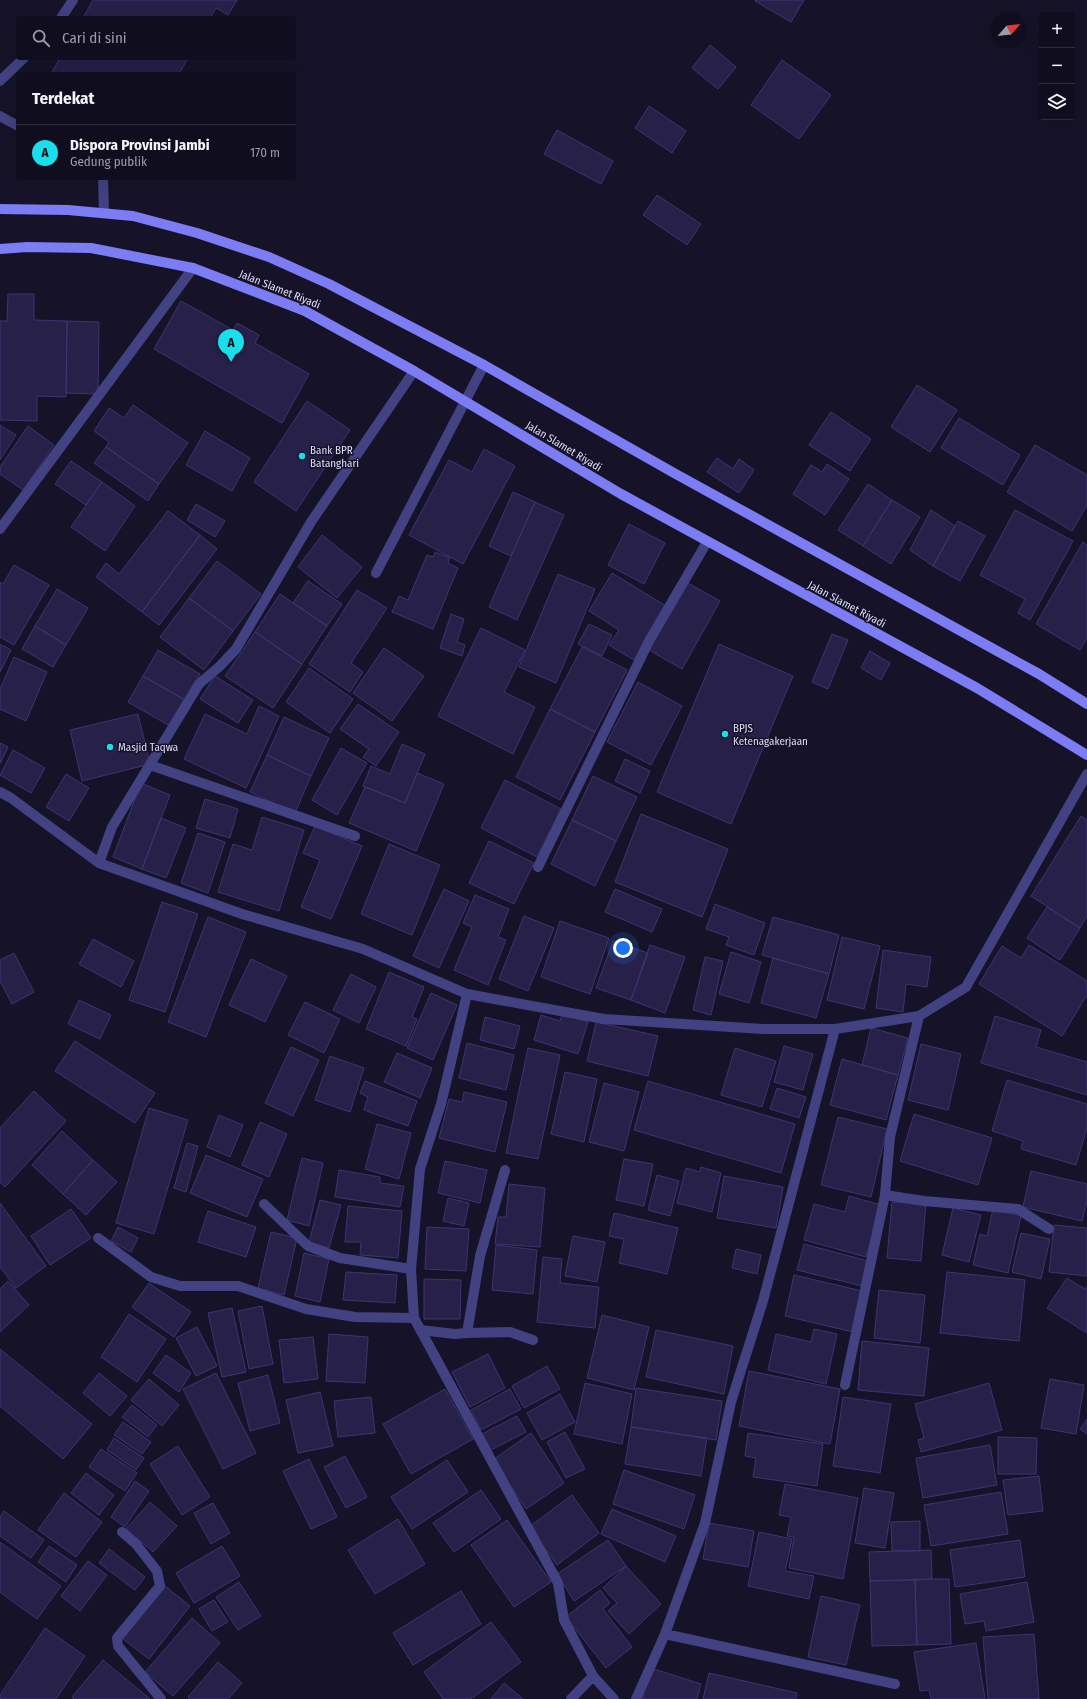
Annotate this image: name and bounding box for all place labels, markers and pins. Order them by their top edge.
pin: A [218,329,244,362]
place label: Bank BPR Batanghari [310,444,359,470]
marker: Bank BPR Batanghari [297,451,307,461]
place label: BPJS Ketenagakerjaan [733,722,808,748]
marker: BPJS Ketenagakerjaan [720,729,730,739]
place label: Masjid Taqwa [118,741,178,754]
marker: Masjid Taqwa [105,742,115,752]

